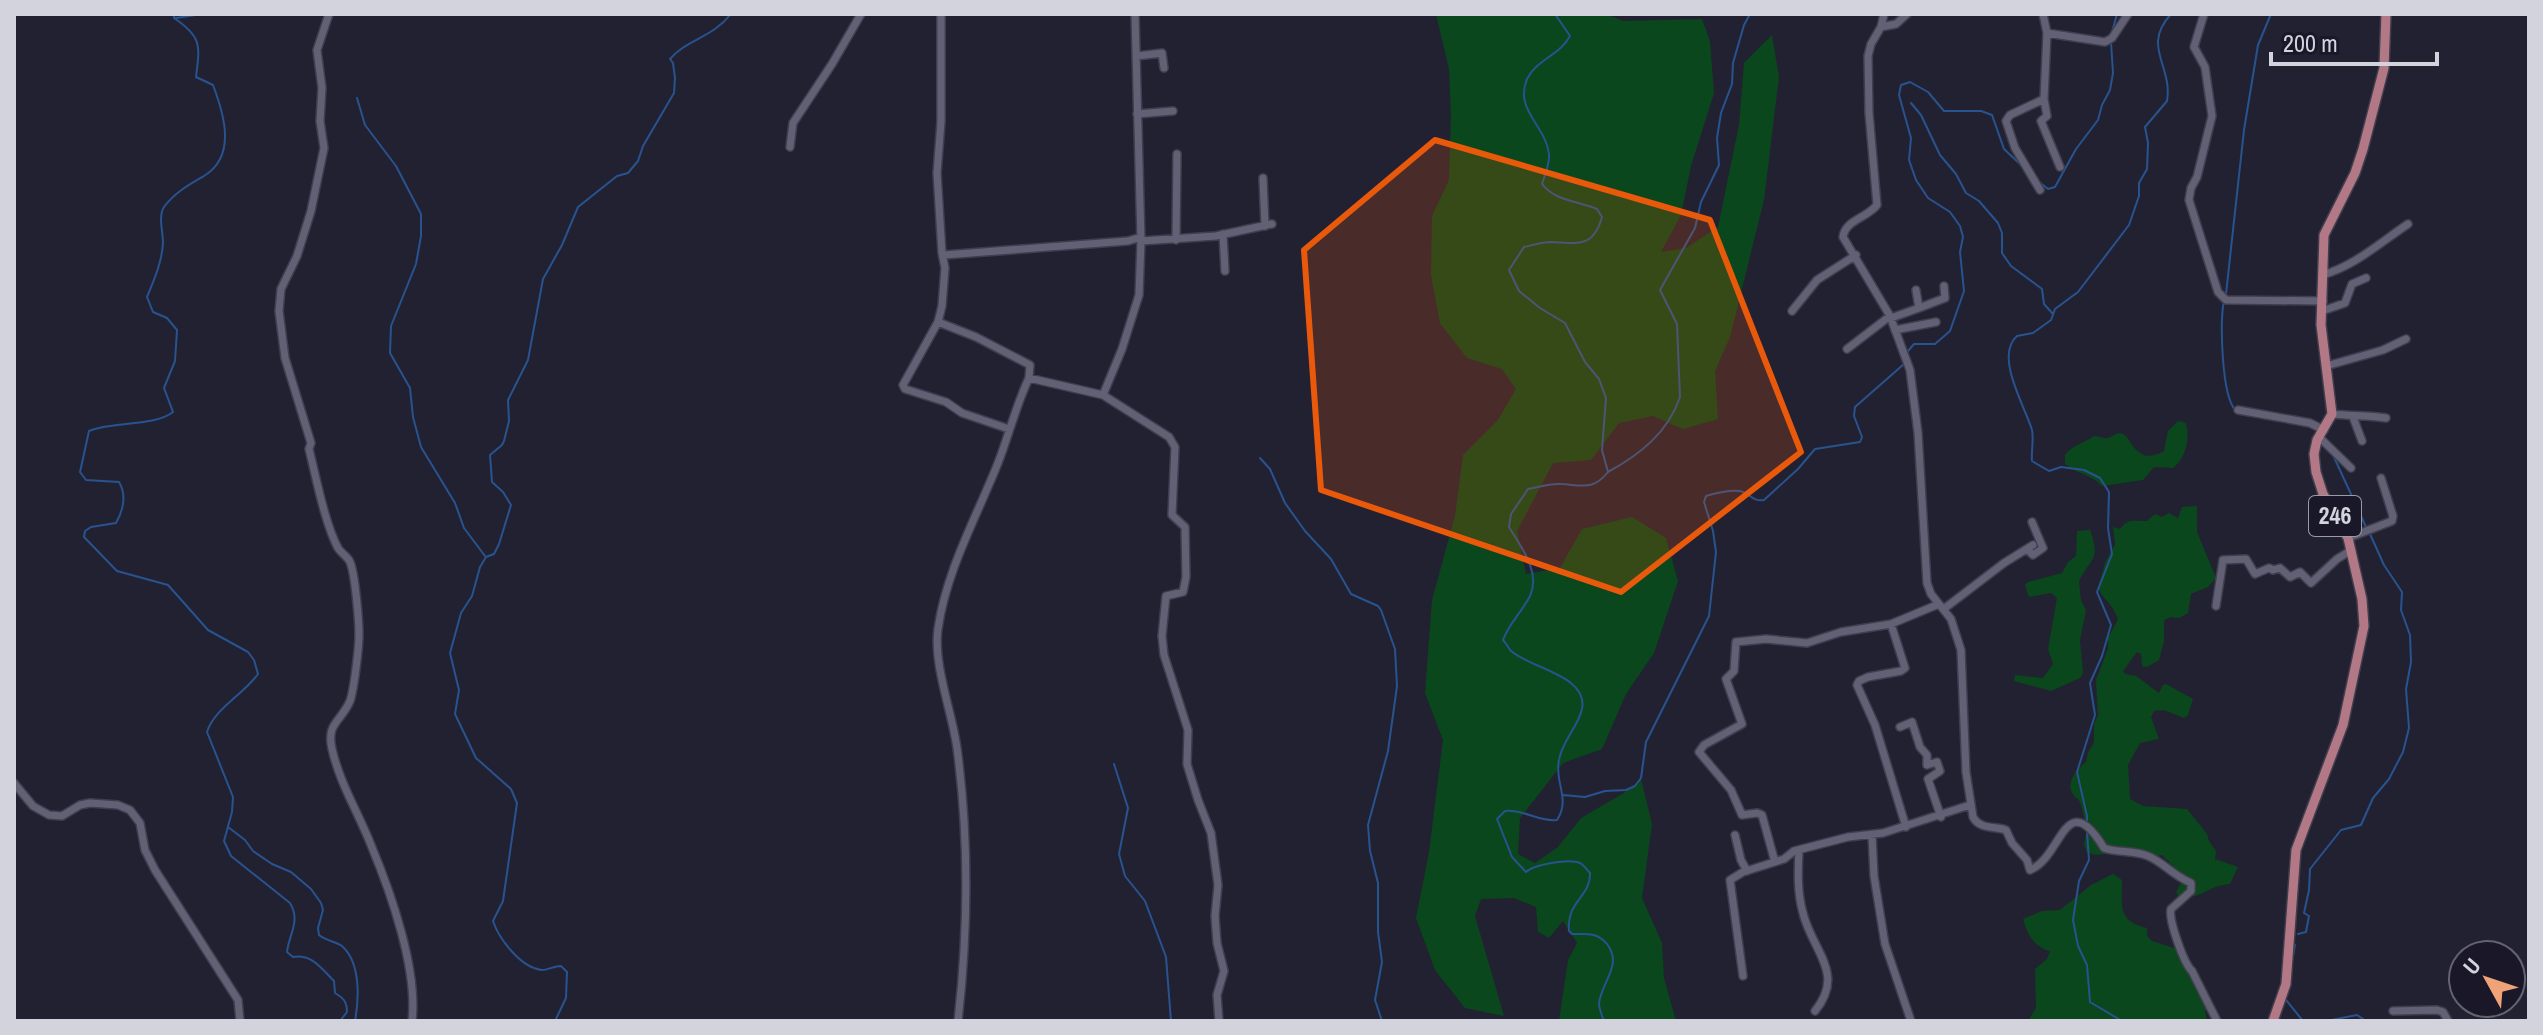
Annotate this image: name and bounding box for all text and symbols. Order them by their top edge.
scale bar [2271,16,2437,66]
text: 200 m [2283,27,2338,59]
road number: 246 [2309,496,2361,536]
north arrow [2447,939,2527,1019]
text: U [2456,952,2487,981]

